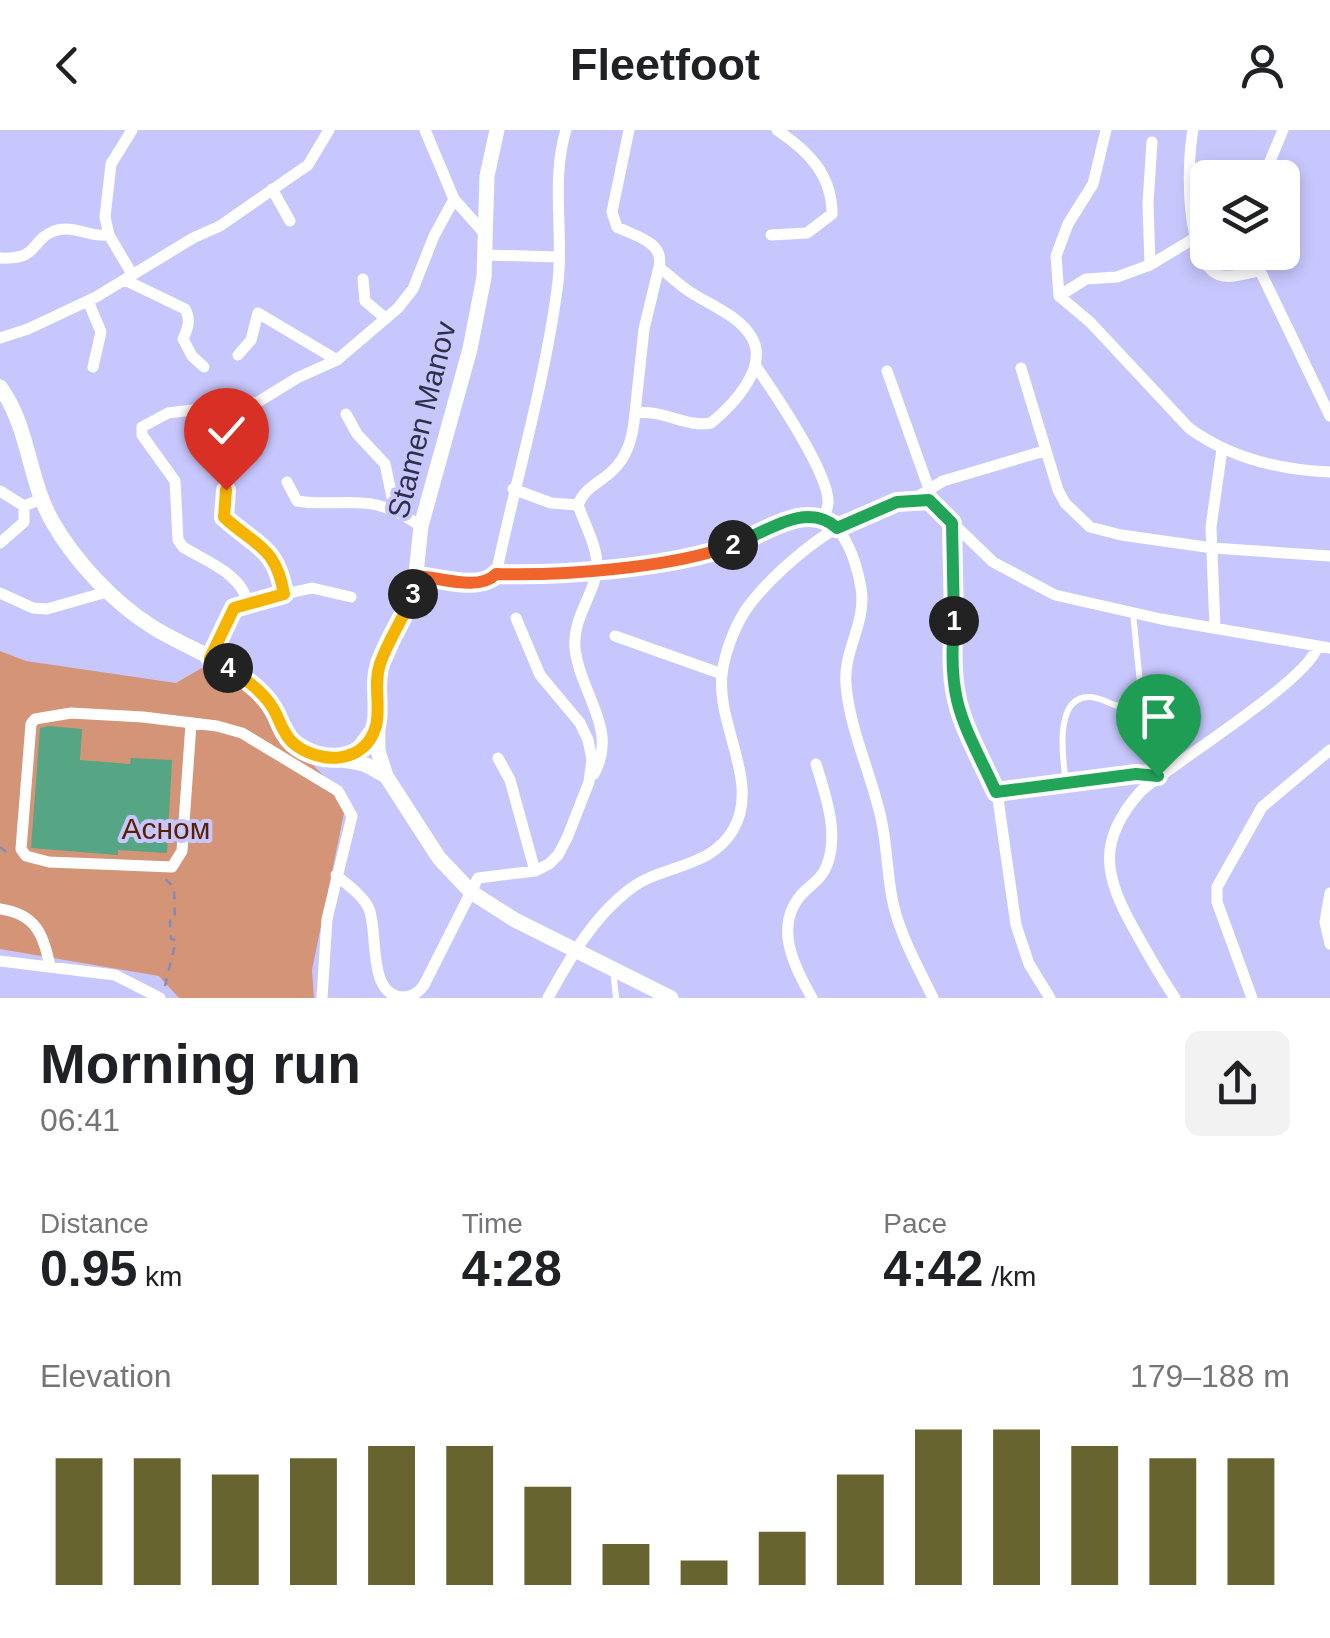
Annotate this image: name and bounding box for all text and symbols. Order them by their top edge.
icon: back [40,38,95,93]
icon: person [1235,38,1290,93]
text: Fleetfoot [570,39,760,90]
map controls [1190,160,1300,270]
button: layers [1190,160,1300,270]
street label: Stamen Manov [381,318,462,522]
pin [184,388,269,491]
icon: check [199,403,254,458]
pin: 2 [708,520,758,570]
text: 2 [725,529,741,560]
pin: 3 [388,569,438,619]
text: 3 [405,578,421,609]
pin: 1 [929,596,979,646]
text: 1 [946,605,962,636]
pin: 4 [203,643,253,693]
text: 4 [220,652,236,683]
pin [1116,674,1201,777]
icon: arrive [1131,689,1186,744]
park label: Асном [122,812,210,845]
button: share [1185,1031,1290,1136]
text: Morning run [40,1033,361,1095]
text: 06:41 [40,1102,120,1138]
text: Distance [40,1208,149,1239]
text: Time [462,1208,523,1239]
text: Pace [883,1208,947,1239]
text: 0.95 [40,1241,137,1297]
text: 4:28 [462,1241,562,1297]
text: 4:42 [883,1241,983,1297]
text: km [137,1261,182,1292]
text: /km [983,1261,1036,1292]
text: Elevation [40,1358,172,1394]
text: 179–188 m [1130,1358,1290,1394]

